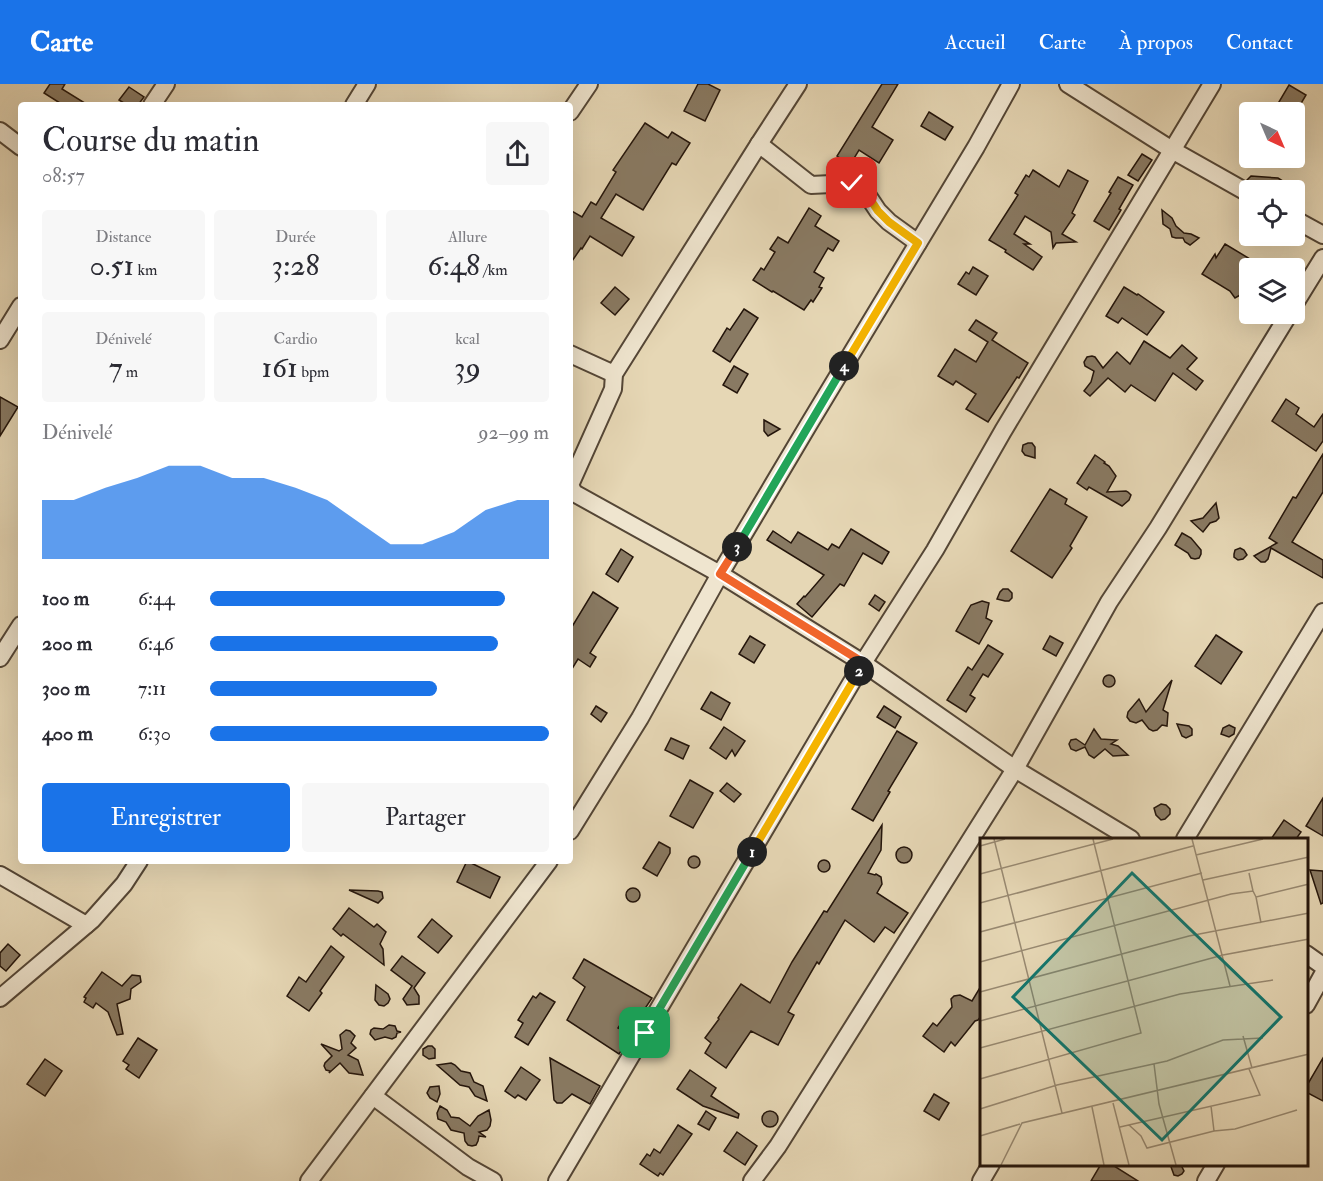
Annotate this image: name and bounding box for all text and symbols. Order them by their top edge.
text: Carte [30,25,93,60]
text: Accueil [945,29,1006,56]
text: Carte [1039,29,1086,56]
text: À propos [1119,29,1193,56]
text: Contact [1226,29,1293,56]
north arrow [1239,102,1305,168]
map controls [1239,102,1305,324]
text: Course du matin [42,120,259,161]
button: share [486,122,549,185]
pin [826,157,877,208]
text: 08:57 [42,163,85,188]
icon: check [835,166,868,199]
button: locate [1239,180,1305,246]
text: Distance [96,227,151,247]
text: Durée [275,227,316,247]
text: Allure [448,227,487,247]
text: 0.51 [89,247,134,284]
text: 3:28 [271,247,320,284]
text: 6:48 [427,247,480,284]
button: layers [1239,258,1305,324]
text: km [134,260,158,280]
text: /km [480,260,508,280]
text: Dénivelé [95,329,152,349]
text: Cardio [274,329,317,349]
text: kcal [455,329,480,349]
text: 7 [109,349,123,386]
text: 161 [261,349,298,386]
text: 39 [454,349,481,386]
pin: 4 [829,351,859,381]
text: 4 [840,356,848,376]
text: m [123,362,138,382]
text: bpm [298,362,330,382]
text: Dénivelé [42,420,112,445]
text: 92–99 m [478,420,549,445]
pin: 3 [722,532,752,562]
text: 3 [734,537,740,557]
text: 100 m [42,586,89,611]
text: 6:44 [138,586,175,611]
text: 200 m [42,631,92,656]
text: 6:46 [138,631,174,656]
pin: 2 [844,656,874,686]
text: 2 [855,661,863,681]
text: 300 m [42,676,90,701]
text: 7:11 [138,676,166,701]
text: 400 m [42,721,93,746]
text: 6:30 [138,721,171,746]
button: Enregistrer [42,783,290,852]
button: Partager [302,783,549,852]
pin: 1 [737,837,767,867]
inset map [980,838,1308,1166]
text: 1 [749,842,755,862]
pin [619,1007,670,1058]
icon: arrive [628,1016,661,1049]

